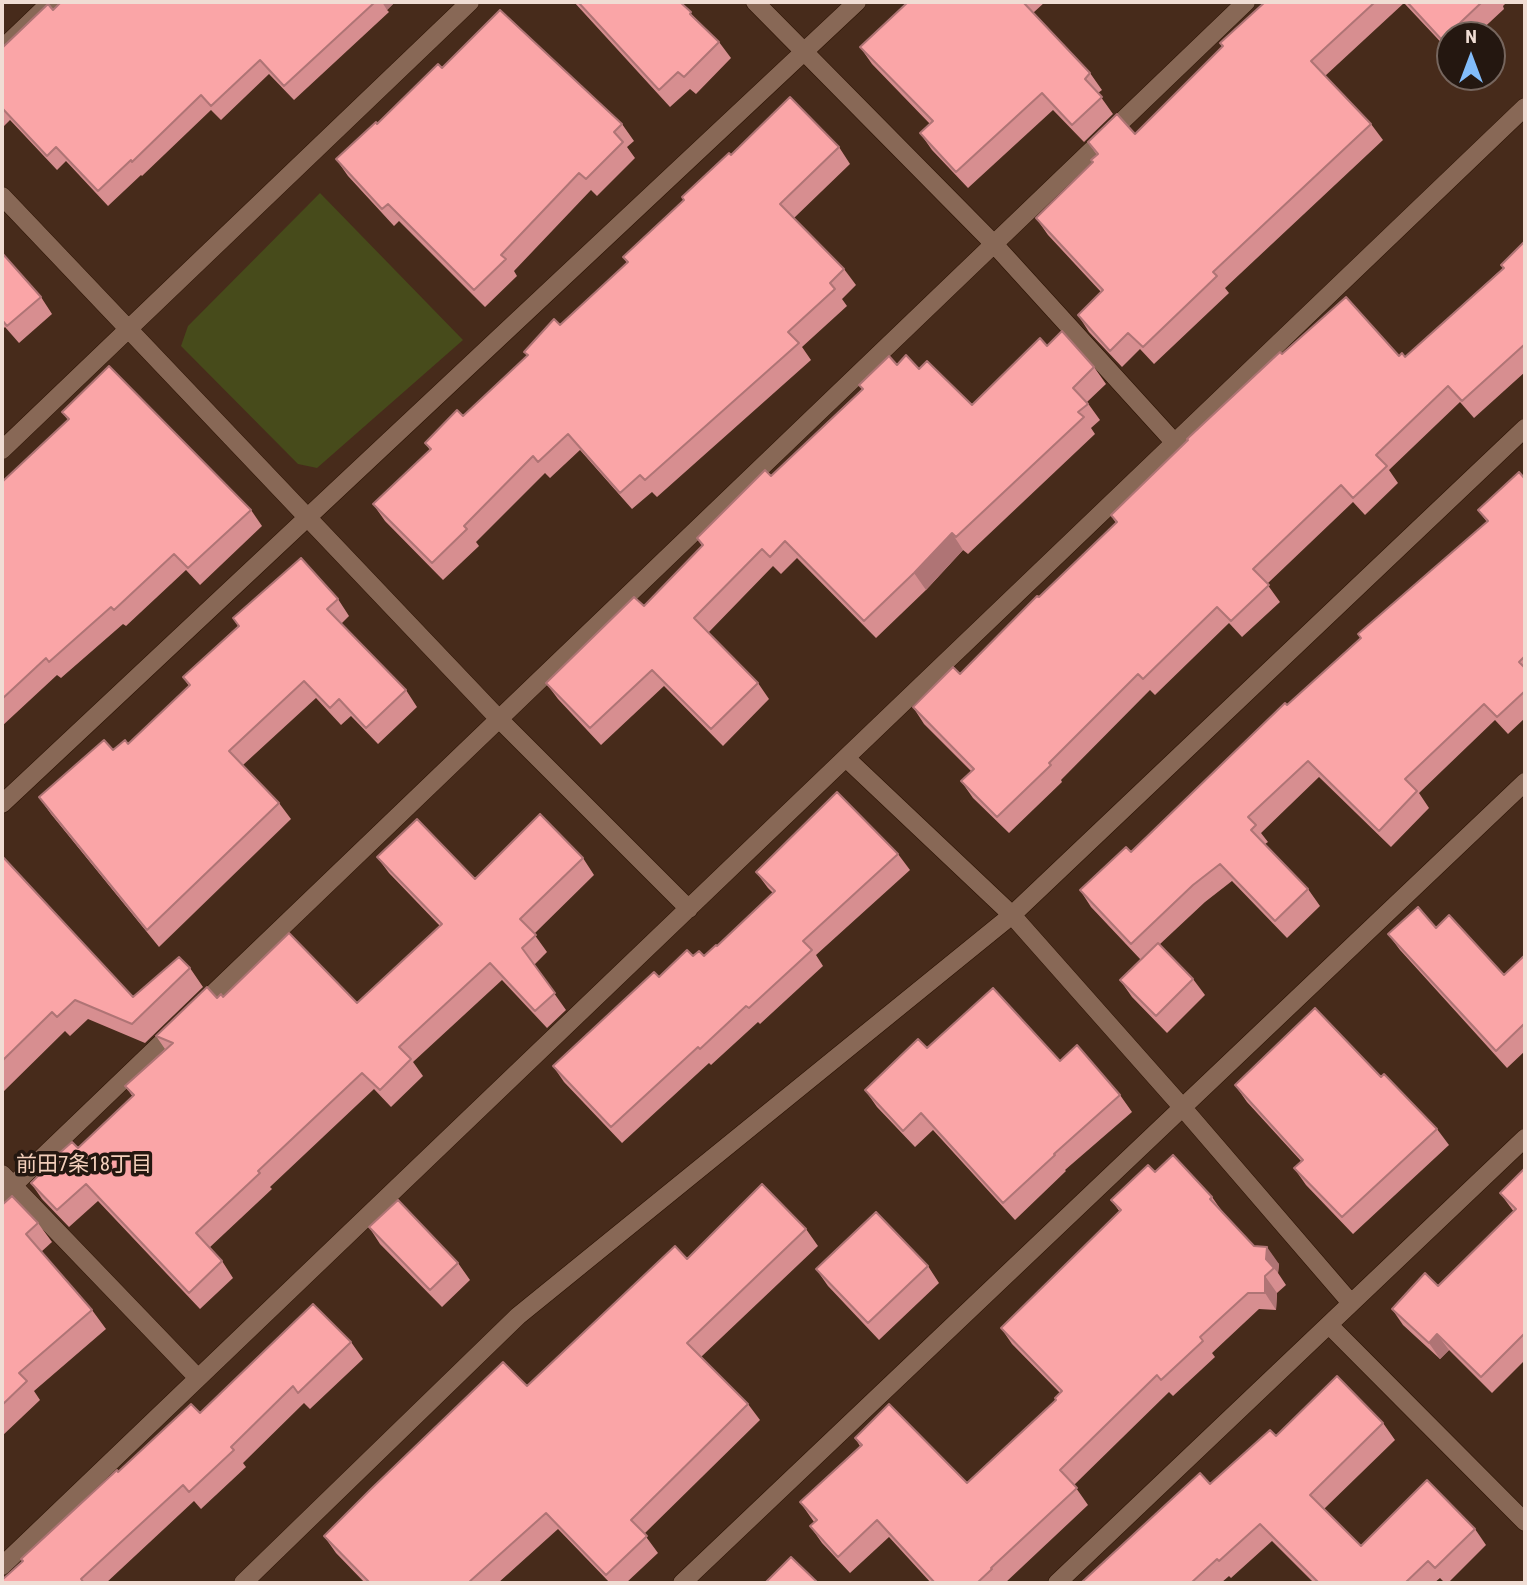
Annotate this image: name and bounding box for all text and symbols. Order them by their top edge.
north arrow [1436,21,1506,91]
text: N [1465,25,1477,48]
district label: 前田7条18丁目 [16,1153,152,1179]

